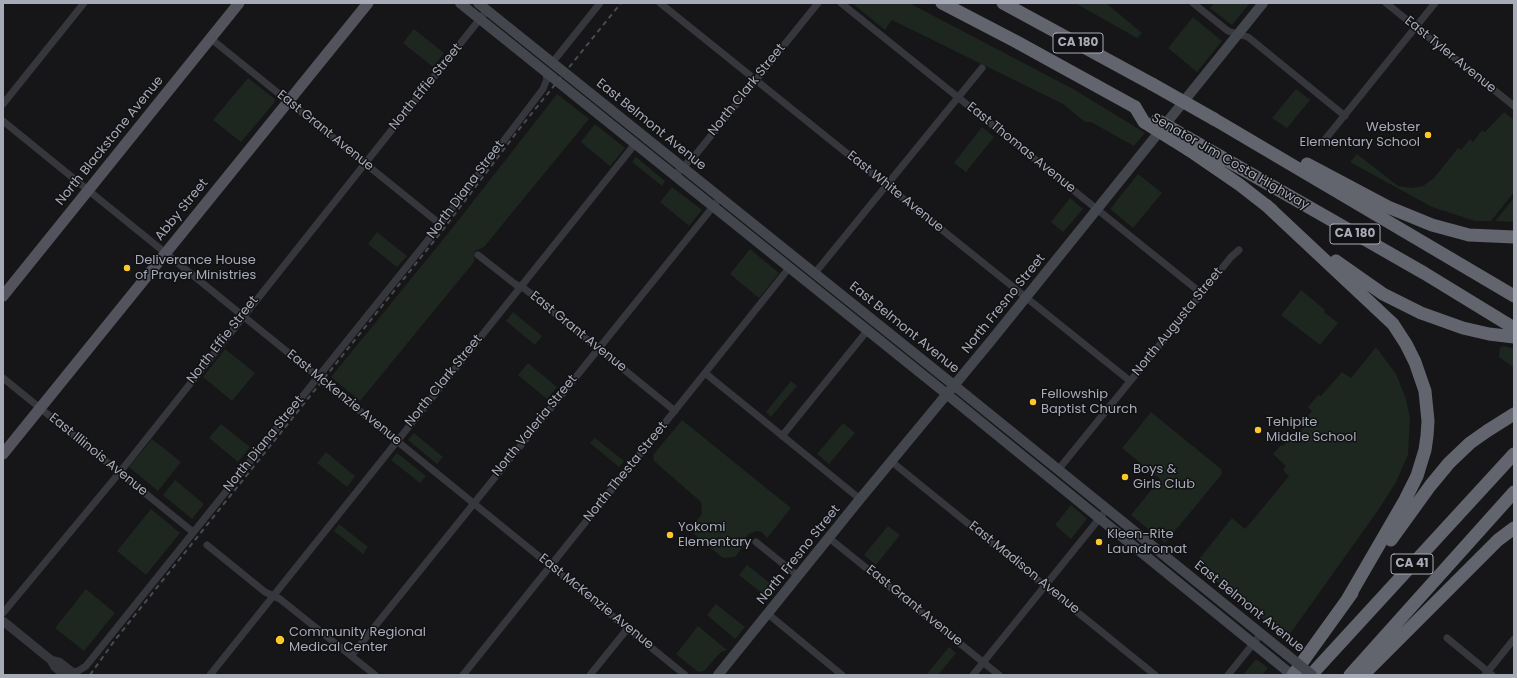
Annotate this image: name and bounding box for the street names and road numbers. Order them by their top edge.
street label: East Tyler Avenue [1401,13,1499,97]
road number: CA 180 [1053,33,1103,53]
street label: North Effie Street [386,41,466,133]
street label: North Clark Street [705,41,789,139]
street label: North Blackstone Avenue [53,73,167,209]
street label: East Belmont Avenue [593,76,709,174]
street label: East Grant Avenue [274,87,376,175]
street label: East Thomas Avenue [963,99,1079,197]
street label: Senator Jim Costa Highway [1148,110,1312,214]
street label: North Diana Street [424,138,508,242]
street label: East White Avenue [844,148,946,236]
street label: Abby Street [152,176,212,244]
road number: CA 180 [1330,224,1380,244]
street label: North Fresno Street [959,251,1049,357]
street label: North Augusta Street [1130,265,1226,379]
street label: East Belmont Avenue [846,279,962,377]
street label: East Grant Avenue [527,288,629,376]
street label: North Effie Street [184,293,262,387]
street label: North Clark Street [402,332,486,430]
street label: East McKenzie Avenue [283,347,405,449]
street label: North Valeria Street [489,372,581,480]
street label: North Diana Street [221,393,307,495]
street label: East Illinois Avenue [46,411,150,499]
street label: North Thesta Street [581,419,671,525]
street label: North Fresno Street [754,502,844,608]
street label: East Madison Avenue [965,518,1083,618]
street label: East McKenzie Avenue [535,551,657,653]
road number: CA 41 [1391,554,1433,574]
street label: East Belmont Avenue [1191,558,1307,656]
street label: East Grant Avenue [863,562,965,650]

